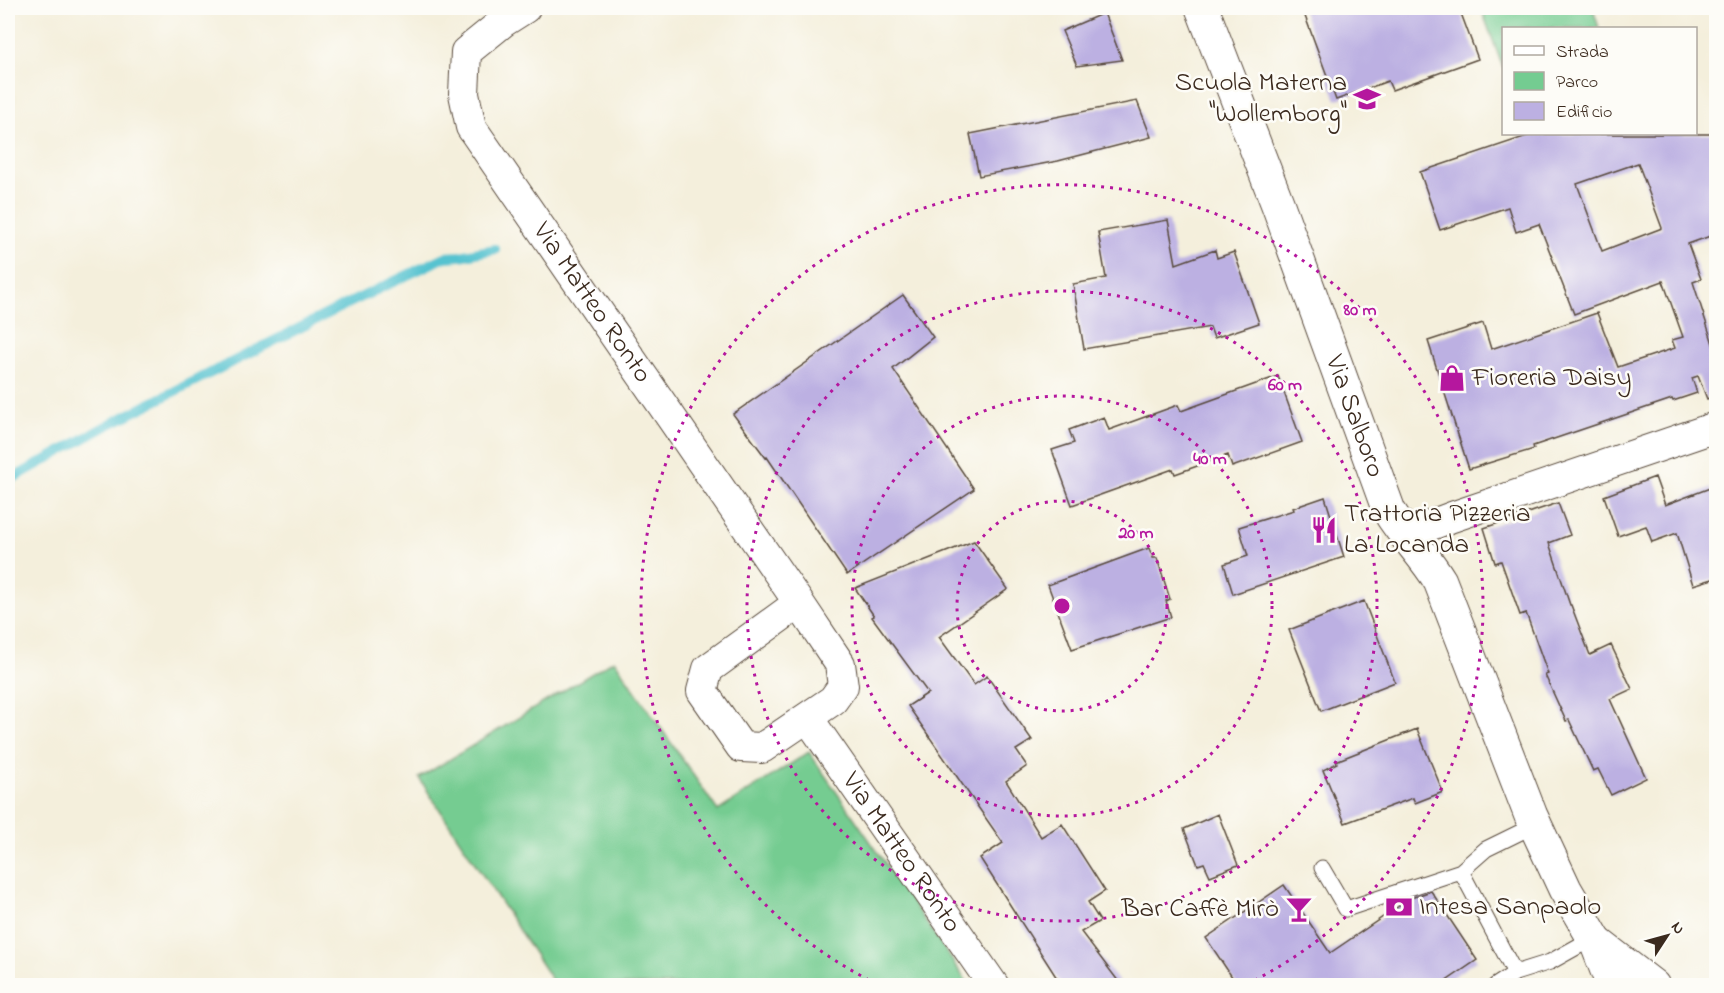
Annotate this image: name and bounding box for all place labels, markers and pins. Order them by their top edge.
place label: Scuola Materna "Wollemborg" [1175,64,1347,134]
school or university icon: Scuola Materna "Wollemborg" [1352,84,1382,114]
place label: Fioreria Daisy [1471,359,1631,398]
shop icon: Fioreria Daisy [1437,363,1467,393]
place label: Trattoria Pizzeria La Locanda [1344,495,1531,565]
restaurant icon: Trattoria Pizzeria La Locanda [1309,515,1339,545]
centre of rings [1052,596,1072,616]
place label: Intesa Sanpaolo [1419,888,1601,927]
place label: Bar Caffè Mirò [1120,890,1279,929]
bank icon: Intesa Sanpaolo [1384,892,1414,922]
bar icon: Bar Caffè Mirò [1284,894,1314,924]

